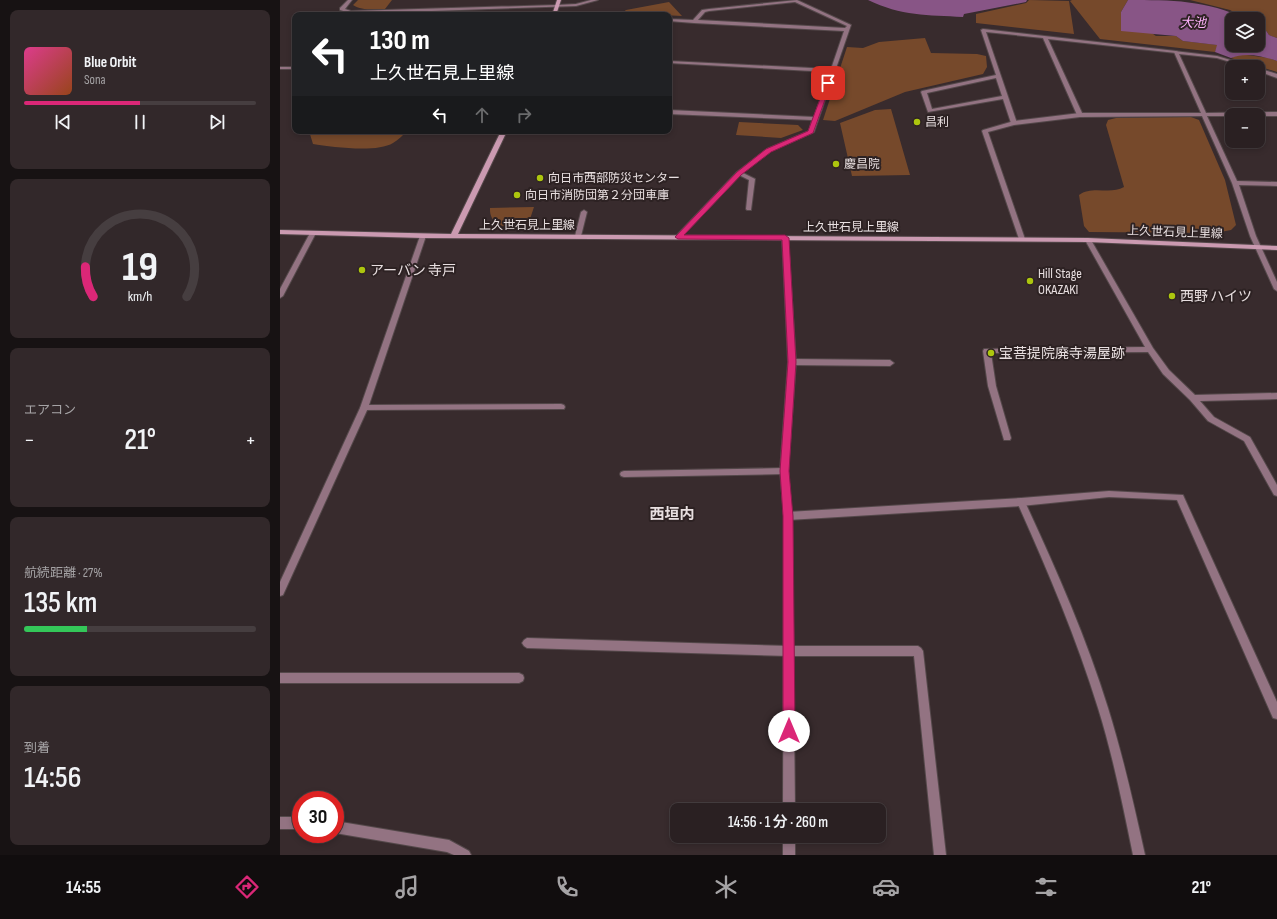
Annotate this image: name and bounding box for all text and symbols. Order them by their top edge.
map controls [1225,12,1265,148]
button: layers [1225,12,1265,52]
water label: 大池 [1180,15,1208,31]
text: 130 m [370,24,430,57]
icon: left [304,28,356,80]
text: Blue Orbit [84,53,136,72]
button: + [1225,60,1265,100]
text: 上久世石見上里線 [370,63,514,84]
pin [811,66,845,100]
text: Sona [84,72,106,88]
icon: arrive [817,72,839,94]
icon: left [429,104,451,126]
icon: ahead [471,104,493,126]
icon: right [513,104,535,126]
button: − [1225,108,1265,148]
icon: previous [52,111,74,133]
icon: pause [129,111,151,133]
icon: next [206,111,228,133]
place label: 昌利 [925,115,949,130]
marker: 昌利 [912,117,922,127]
place label: 慶昌院 [844,157,880,172]
marker: 慶昌院 [831,159,841,169]
place label: 向日市西部防災センター [548,171,680,186]
marker: 向日市西部防災センター [535,173,545,183]
place label: 向日市消防団第２分団車庫 [525,188,669,203]
marker: 向日市消防団第２分団車庫 [512,190,522,200]
street label: 上久世石見上里線 [479,218,575,233]
street label: 上久世石見上里線 [803,220,899,235]
street label: 上久世石見上里線 [1127,223,1223,242]
text: 19 [122,242,158,291]
place label: アーバン 寺戸 [370,262,456,279]
marker: アーバン 寺戸 [357,265,367,275]
place label: Hill Stage OKAZAKI [1038,265,1082,298]
marker: Hill Stage OKAZAKI [1025,276,1035,286]
text: km/h [128,287,152,304]
place label: 西野 ハイツ [1180,288,1252,305]
marker: 西野 ハイツ [1167,291,1177,301]
place label: 宝菩提院廃寺湯屋跡 [999,345,1125,362]
marker: 宝菩提院廃寺湯屋跡 [986,348,996,358]
text: エアコン [24,402,76,418]
text: 21° [124,422,156,458]
text: − [24,427,35,454]
text: + [245,427,256,454]
district label: 西垣内 [649,505,695,524]
text: 航続距離 · 27% [24,565,103,581]
text: 135 km [24,585,97,621]
position arrow [768,710,810,752]
text: 到着 [24,740,50,756]
text: 14:56 [24,760,81,796]
speed limit sign: 30 [292,791,344,843]
text: 14:56 · 1 分 · 260 m [728,813,828,832]
icon: directions [233,873,261,901]
icon: music [393,873,421,901]
icon: phone [553,873,581,901]
icon: climate [712,873,740,901]
icon: car [872,873,900,901]
icon: filters [1032,873,1060,901]
text: 14:55 [66,877,101,898]
text: 21° [1192,877,1211,898]

